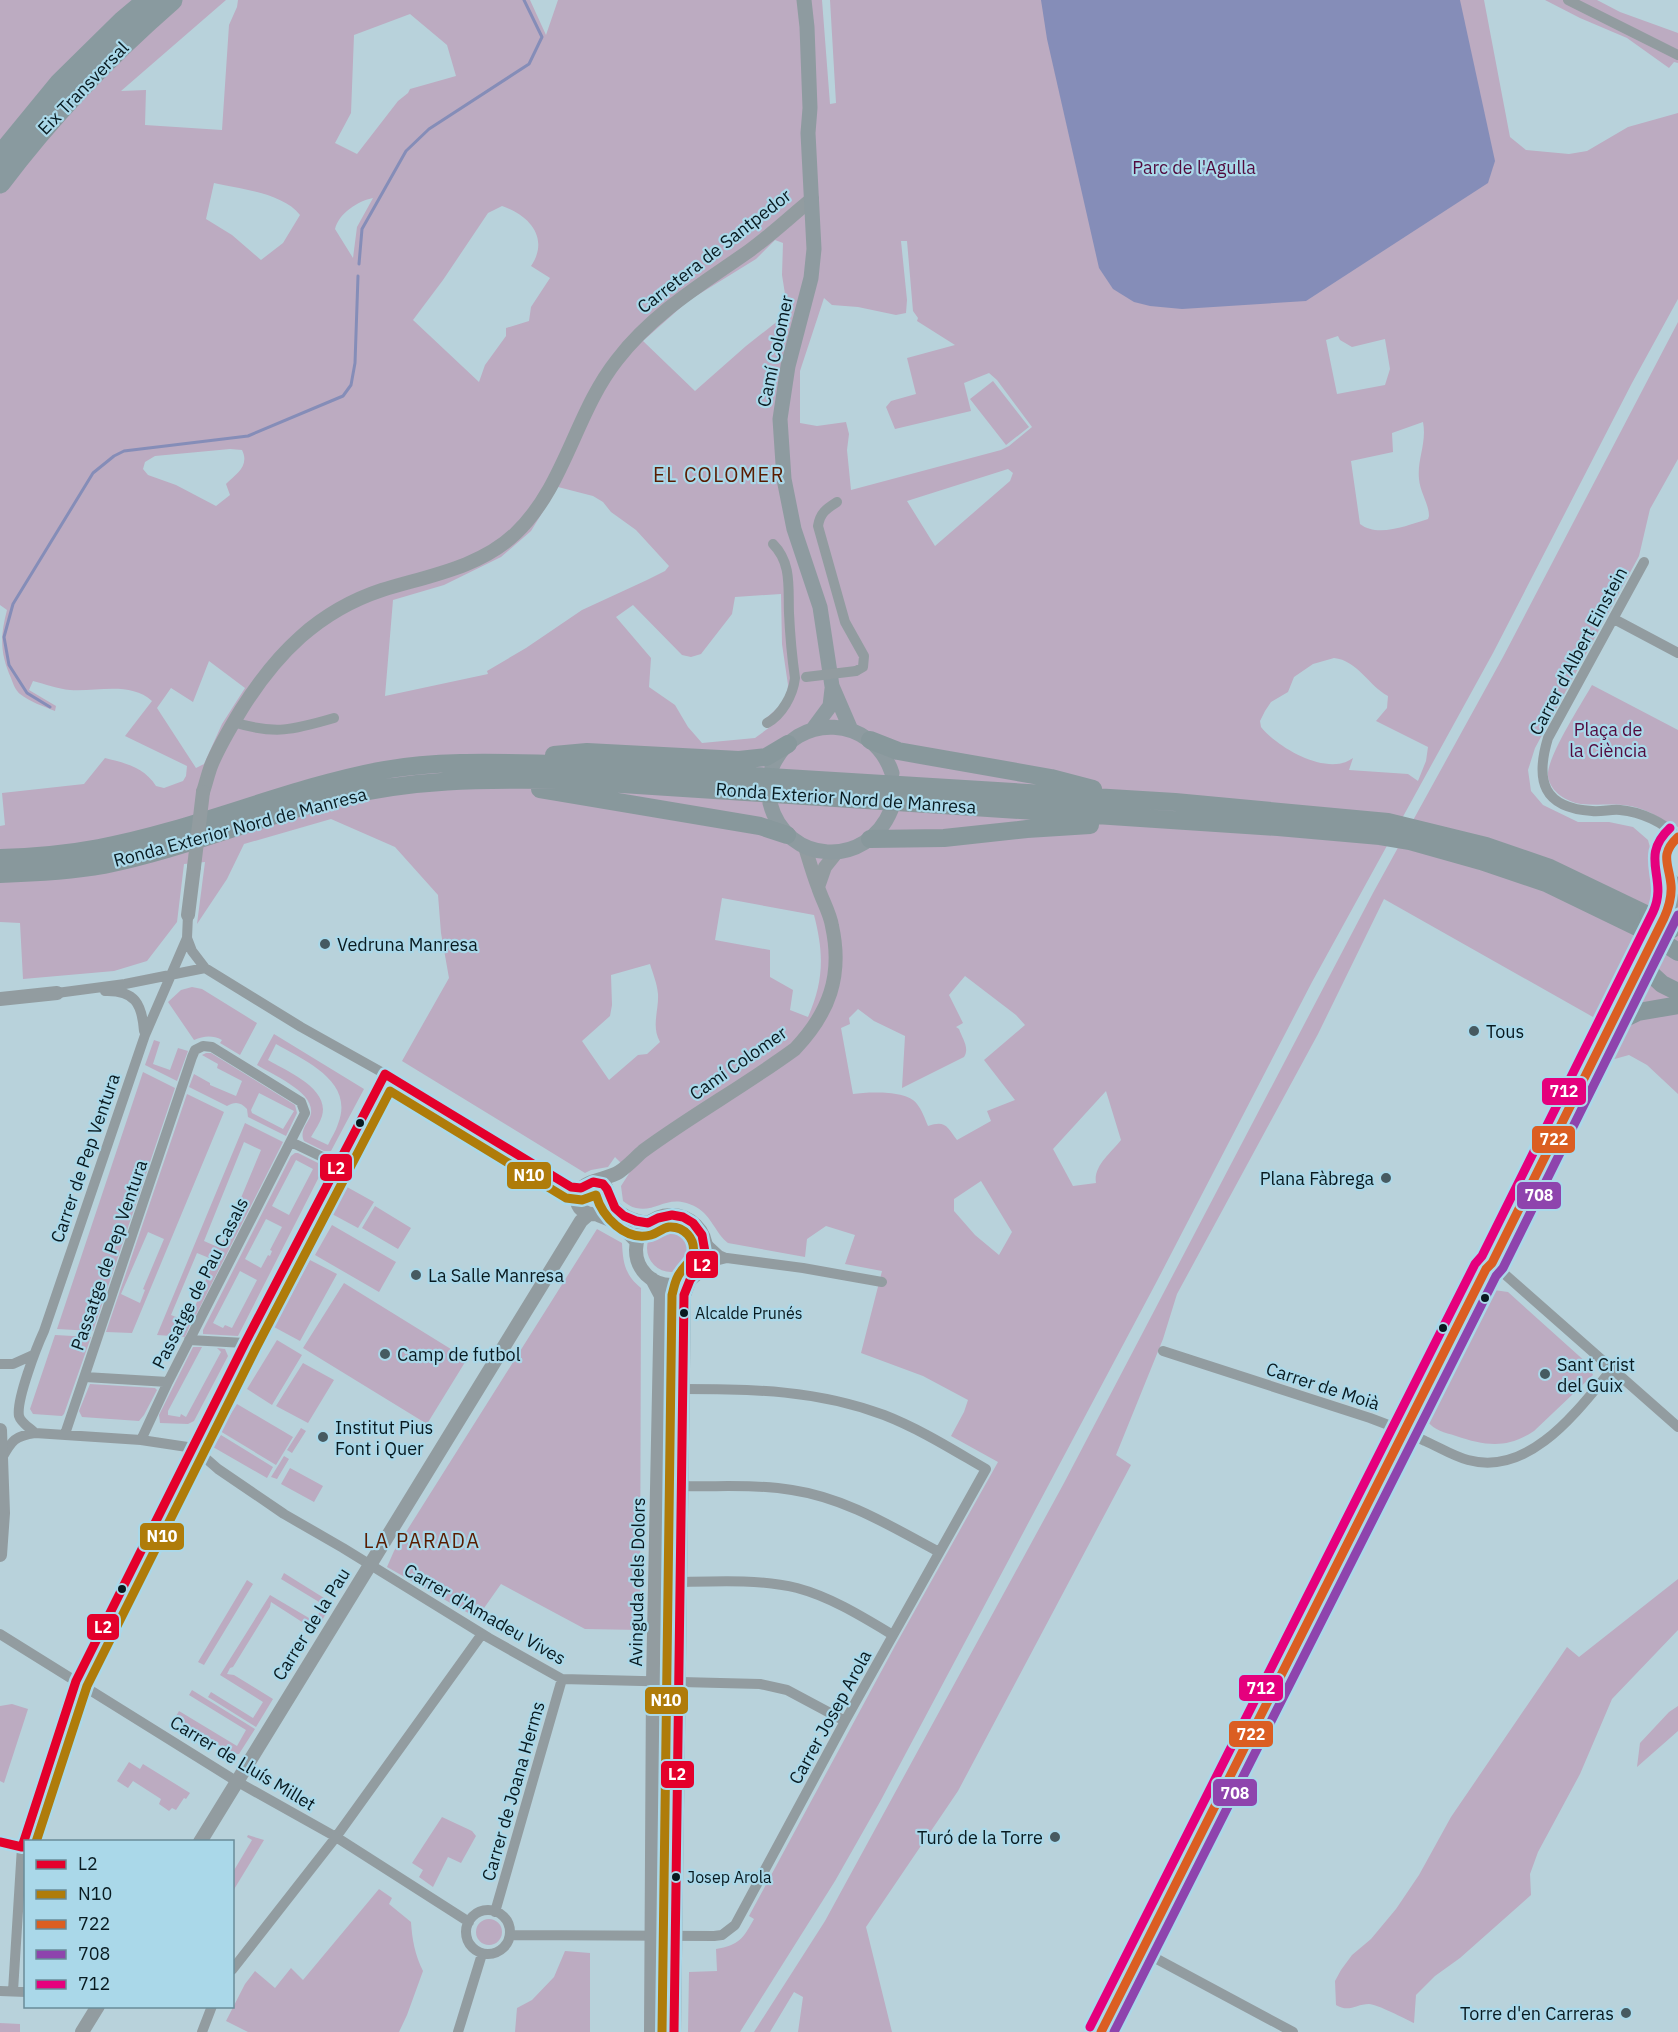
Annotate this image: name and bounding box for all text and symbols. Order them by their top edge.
street label: Eix Transversal [33,36,133,140]
park label: Parc de l'Agulla [1132,156,1256,179]
street label: Carretera de Santpedor [632,184,796,318]
street label: Camí Colomer [752,293,798,409]
district label: EL COLOMER [653,461,785,488]
street label: Carrer d'Albert Einstein [1524,563,1632,739]
park label: Plaça de la Ciència [1569,718,1647,762]
street label: Ronda Exterior Nord de Manresa [715,777,978,819]
street label: Ronda Exterior Nord de Manresa [111,782,370,872]
place label: Vedruna Manresa [337,933,478,956]
marker: Vedruna Manresa [318,937,332,951]
place label: Tous [1486,1020,1524,1043]
street label: Camí Colomer [685,1021,791,1105]
marker: Tous [1467,1024,1481,1038]
street label: Carrer de Pep Ventura [45,1070,125,1246]
line badge: 712 [1541,1077,1587,1106]
text: 712 [1550,1081,1578,1101]
unlabelled marker [354,1117,366,1129]
line badge: 722 [1531,1125,1576,1154]
text: 722 [1540,1129,1568,1149]
line badge: L2 [319,1153,353,1182]
street label: Passatge de Pep Ventura [66,1156,153,1353]
text: L2 [327,1158,345,1178]
line badge: N10 [506,1161,552,1190]
text: N10 [514,1165,545,1185]
place label: Plana Fàbrega [1260,1167,1374,1190]
marker: Plana Fàbrega [1379,1171,1393,1185]
line badge: 708 [1516,1181,1562,1210]
text: 708 [1525,1185,1553,1205]
street label: Passatge de Pau Casals [147,1193,253,1373]
line badge: L2 [685,1250,719,1279]
text: L2 [693,1255,711,1275]
place label: La Salle Manresa [428,1264,564,1287]
marker: La Salle Manresa [409,1268,423,1282]
unlabelled marker [1479,1292,1491,1304]
place label: Alcalde Prunés [695,1303,803,1323]
marker: Alcalde Prunés [678,1307,690,1319]
unlabelled marker [1437,1322,1449,1334]
place label: Camp de futbol [397,1343,521,1366]
marker: Camp de futbol [378,1347,392,1361]
place label: Sant Crist del Guix [1557,1353,1635,1397]
street label: Carrer de Moià [1263,1357,1383,1415]
marker: Sant Crist del Guix [1538,1367,1552,1381]
place label: Institut Pius Font i Quer [335,1416,433,1460]
marker: Institut Pius Font i Quer [316,1430,330,1444]
street label: Avinguda dels Dolors [624,1497,650,1667]
line badge: N10 [139,1522,185,1551]
text: N10 [147,1526,178,1546]
district label: LA PARADA [363,1527,481,1554]
street label: Carrer d'Amadeu Vives [400,1558,570,1670]
street label: Carrer de la Pau [267,1563,355,1685]
unlabelled marker [116,1583,128,1595]
line badge: L2 [86,1613,120,1641]
text: L2 [94,1617,112,1637]
street label: Carrer Josep Arola [784,1646,877,1788]
line badge: 712 [1238,1674,1284,1702]
text: 712 [1247,1678,1275,1698]
line badge: N10 [644,1686,689,1715]
text: N10 [651,1690,682,1710]
street label: Carrer de Joana Herms [476,1698,550,1884]
street label: Carrer de Lluís Millet [166,1710,320,1816]
line badge: 722 [1228,1720,1274,1748]
text: 722 [1237,1724,1265,1744]
line badge: L2 [660,1760,695,1789]
text: L2 [668,1764,686,1784]
line badge: 708 [1212,1778,1258,1807]
text: 708 [1221,1783,1249,1803]
place label: Turó de la Torre [917,1826,1043,1849]
marker: Turó de la Torre [1048,1830,1062,1844]
legend [24,1840,234,2008]
text: L2 [78,1852,98,1875]
place label: Josep Arola [687,1867,772,1887]
marker: Josep Arola [670,1871,682,1883]
text: N10 [78,1882,112,1905]
text: 722 [78,1912,110,1935]
text: 708 [78,1942,110,1965]
text: 712 [78,1972,110,1995]
place label: Torre d'en Carreras [1460,2002,1614,2025]
marker: Torre d'en Carreras [1619,2006,1633,2020]

